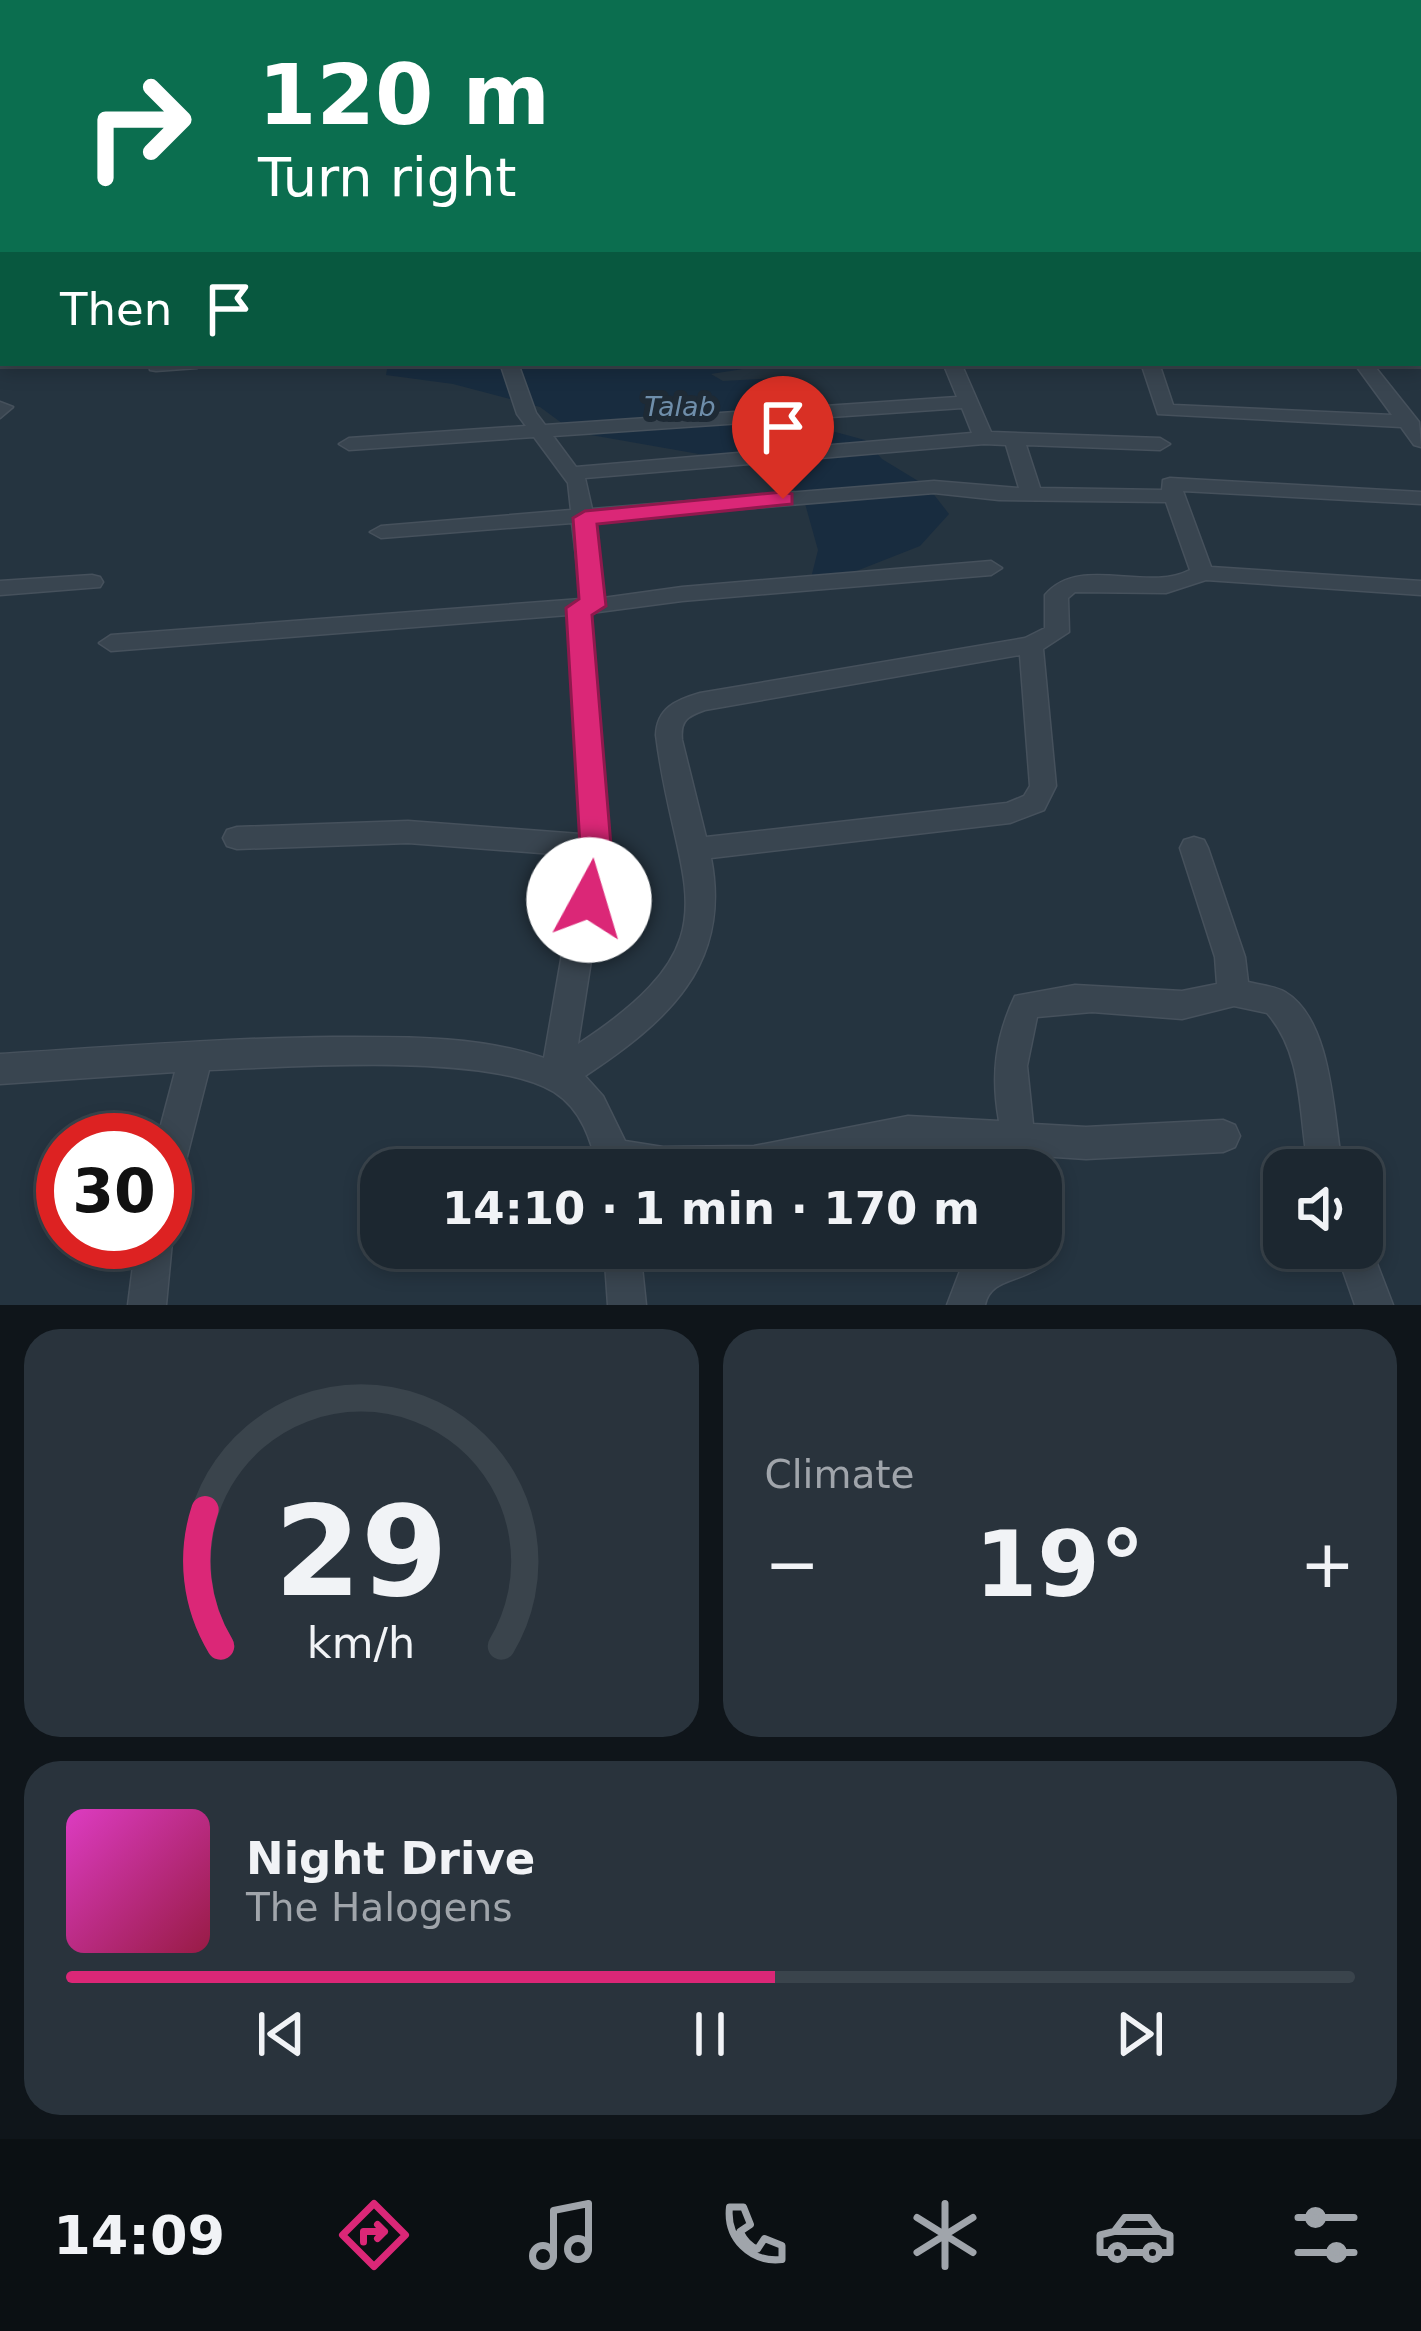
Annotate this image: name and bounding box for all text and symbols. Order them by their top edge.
text: 120 m [258,46,550,144]
icon: right [60,48,216,204]
text: Turn right [258,146,517,209]
icon: arrive [196,276,262,342]
text: Then [60,283,172,336]
pin [732,376,834,499]
water label: Talab [644,391,716,422]
icon: arrive [750,394,816,460]
position arrow [526,837,652,963]
speed limit sign: 30 [36,1113,192,1269]
map controls [1263,1149,1383,1269]
button: sound [1263,1149,1383,1269]
text: 14:10 · 1 min · 170 m [442,1182,980,1235]
text: Climate [765,1452,915,1497]
text: 29 [274,1479,448,1624]
text: 19° [975,1512,1145,1617]
text: − [765,1526,820,1603]
text: + [1300,1526,1355,1603]
text: km/h [307,1618,415,1668]
text: Night Drive [246,1832,535,1885]
text: The Halogens [246,1885,513,1930]
icon: previous [248,2001,314,2067]
icon: pause [677,2001,743,2067]
icon: next [1107,2001,1173,2067]
icon: directions [332,2193,416,2277]
icon: music [522,2193,606,2277]
icon: phone [712,2193,796,2277]
icon: climate [903,2193,987,2277]
icon: car [1093,2193,1177,2277]
icon: filters [1284,2193,1368,2277]
text: 14:09 [53,2204,225,2267]

